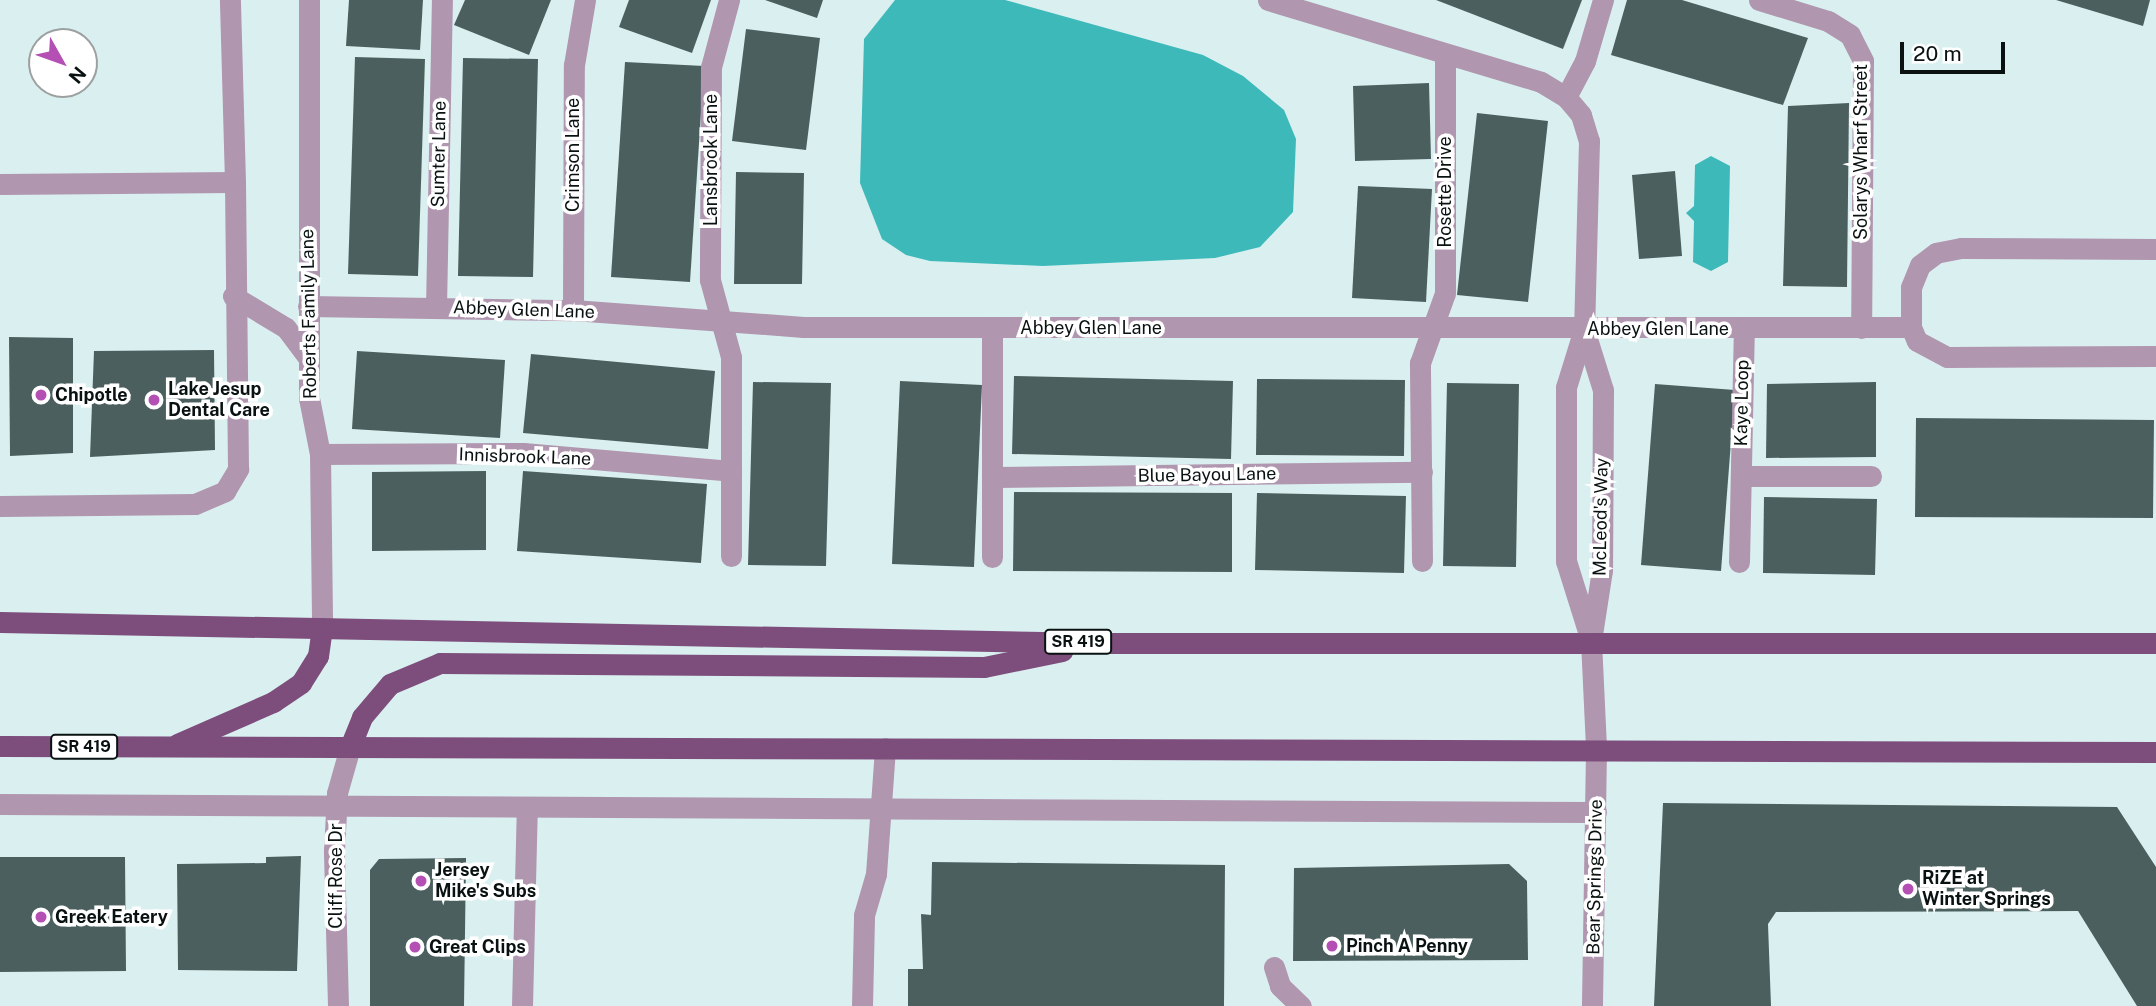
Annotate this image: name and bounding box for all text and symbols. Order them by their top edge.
north arrow [28,28,98,98]
scale bar [1904,28,2009,72]
text: 20 m [1913,41,1962,66]
text: N [64,62,91,88]
street label: Solarys Wharf Street [1850,64,1872,240]
street label: Lansbrook Lane [700,94,722,226]
street label: Crimson Lane [562,98,584,212]
street label: Sumter Lane [427,100,451,208]
street label: Rosette Drive [1434,136,1456,248]
street label: Roberts Family Lane [297,229,321,399]
street label: Abbey Glen Lane [453,297,595,323]
street label: Abbey Glen Lane [1020,317,1162,339]
street label: Abbey Glen Lane [1587,318,1729,340]
street label: Kaye Loop [1730,359,1754,447]
place label: Lake Jesup Dental Care [168,379,270,422]
place label: Chipotle [55,384,128,406]
marker: Chipotle [33,387,49,403]
marker: Lake Jesup Dental Care [146,392,162,408]
street label: Innisbrook Lane [458,444,592,470]
street label: McLeod's Way [1589,457,1613,577]
street label: Blue Bayou Lane [1137,463,1277,487]
road number: SR 419 [1043,629,1113,654]
road number: SR 419 [49,734,119,760]
street label: Bear Springs Drive [1583,799,1607,955]
street label: Cliff Rose Dr [325,823,347,929]
place label: Jersey Mike's Subs [435,860,536,903]
place label: RiZE at Winter Springs [1922,868,2051,910]
marker: Jersey Mike's Subs [413,873,429,889]
marker: RiZE at Winter Springs [1900,881,1916,897]
place label: Greek Eatery [55,906,168,928]
marker: Greek Eatery [33,909,49,925]
place label: Pinch A Penny [1346,935,1468,957]
place label: Great Clips [429,936,526,958]
marker: Pinch A Penny [1324,938,1340,954]
marker: Great Clips [407,939,423,955]

